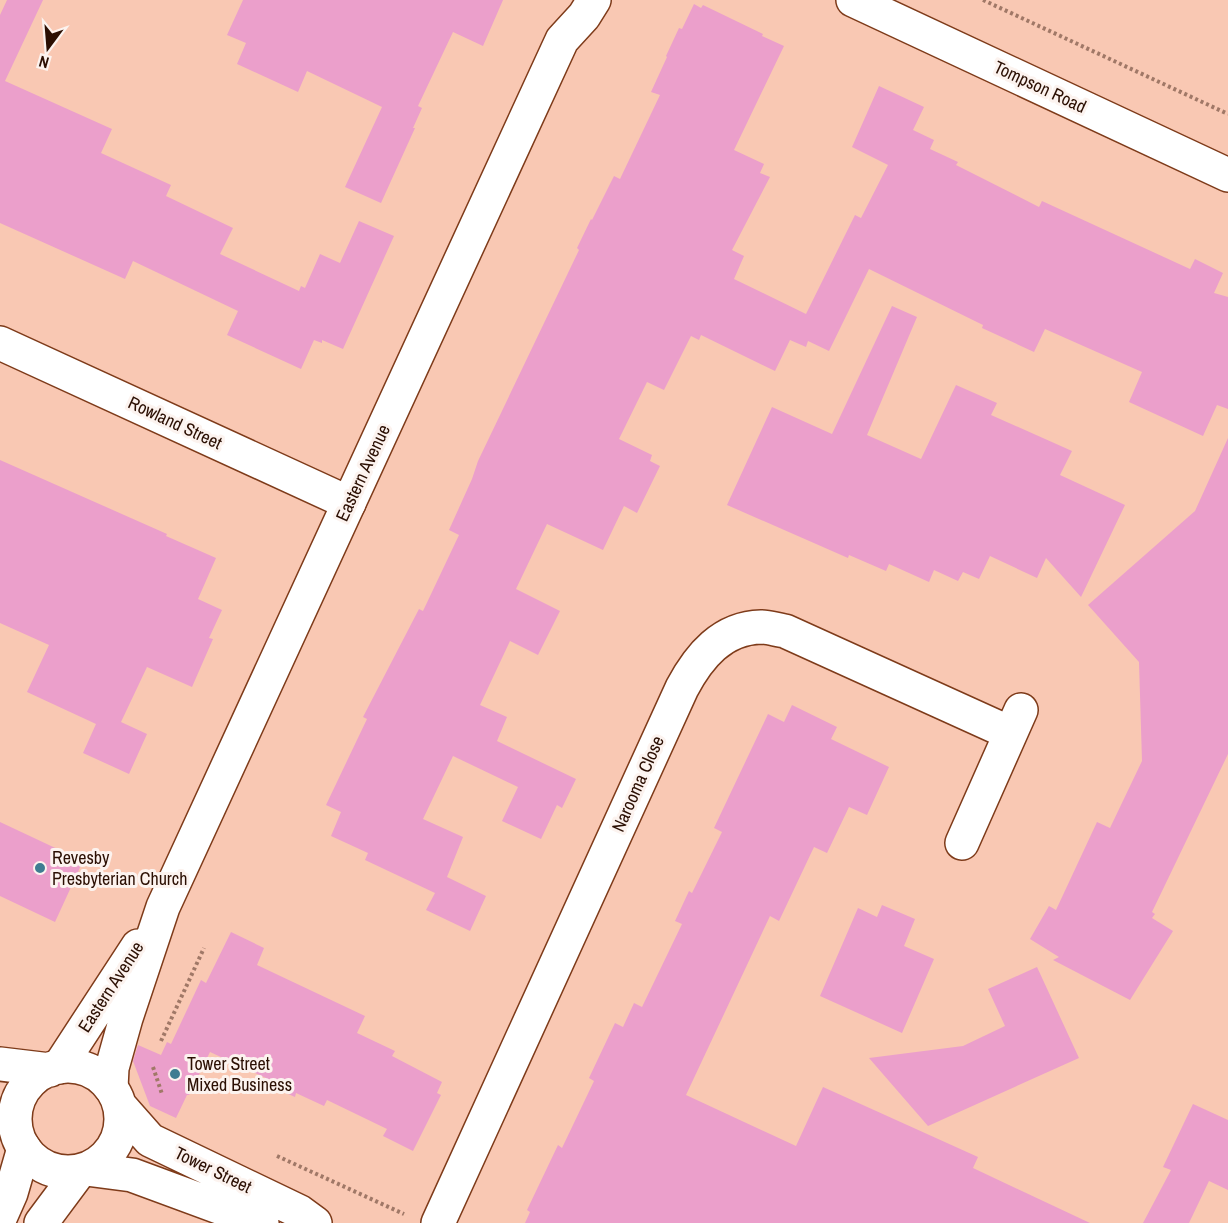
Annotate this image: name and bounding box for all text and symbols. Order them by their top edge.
north arrow [18,18,78,78]
text: N [36,51,51,74]
street label: Tompson Road [990,54,1090,119]
street label: Rowland Street [124,390,226,455]
street label: Eastern Avenue [329,420,396,525]
street label: Narooma Close [605,732,670,836]
place label: Revesby Presbyterian Church [52,845,187,891]
marker: Revesby Presbyterian Church [33,861,47,875]
street label: Eastern Avenue [72,936,149,1037]
place label: Tower Street Mixed Business [187,1051,292,1097]
marker: Tower Street Mixed Business [168,1067,182,1081]
street label: Tower Street [171,1140,256,1199]

